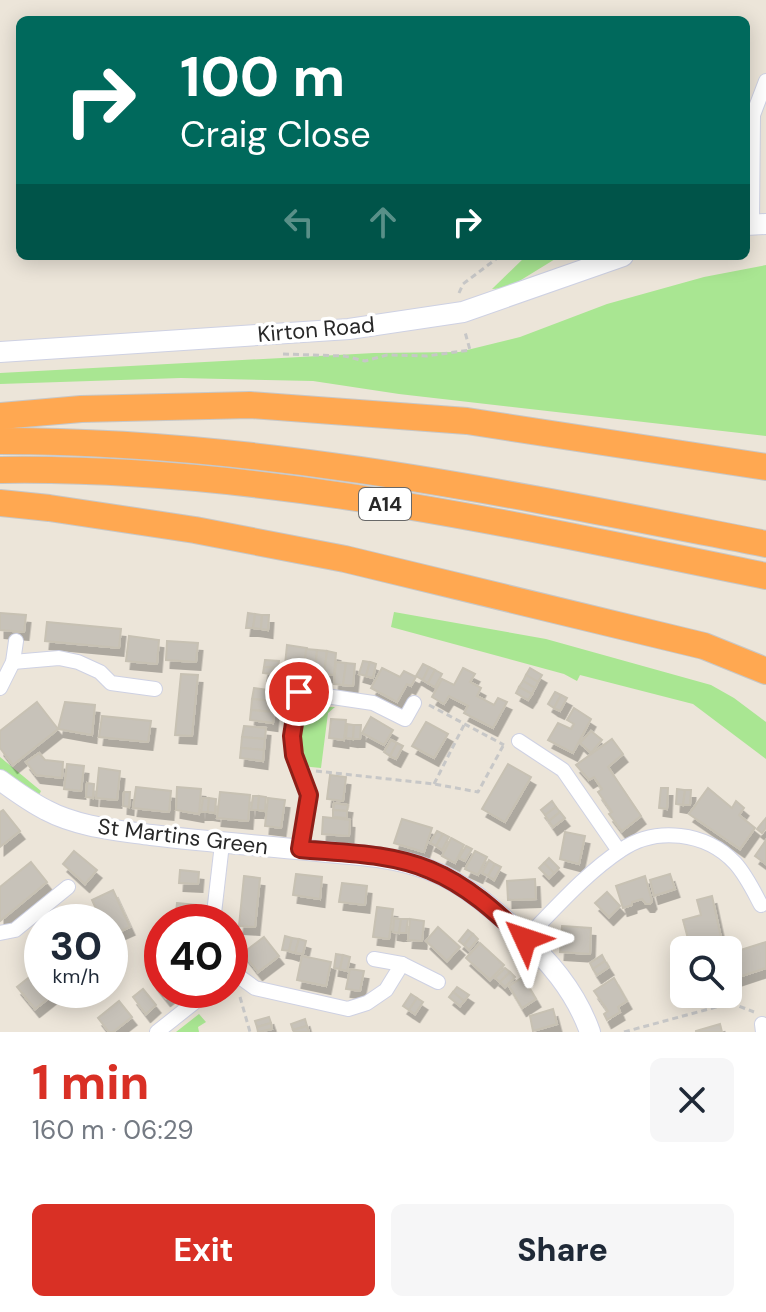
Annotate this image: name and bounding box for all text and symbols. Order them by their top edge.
text: 100 m [180,40,345,113]
icon: right [48,48,152,152]
text: Craig Close [180,111,371,158]
icon: left [277,200,321,244]
icon: ahead [361,200,405,244]
icon: right [445,200,489,244]
street label: Kirton Road [256,310,376,349]
road number: A14 [359,488,411,520]
pin [265,658,333,726]
icon: arrive [277,670,321,714]
street label: St Martins Green [96,812,270,861]
position arrow [483,897,567,981]
speed limit sign: 40 [144,904,248,1008]
text: 30 [50,920,102,972]
map controls [670,936,742,1008]
button: search [670,936,742,1008]
text: km/h [52,963,100,989]
text: 1 min [32,1051,149,1114]
button: close [650,1058,734,1142]
text: 160 m · 06:29 [32,1113,194,1147]
button: Exit [32,1204,375,1296]
button: Share [391,1204,734,1296]

